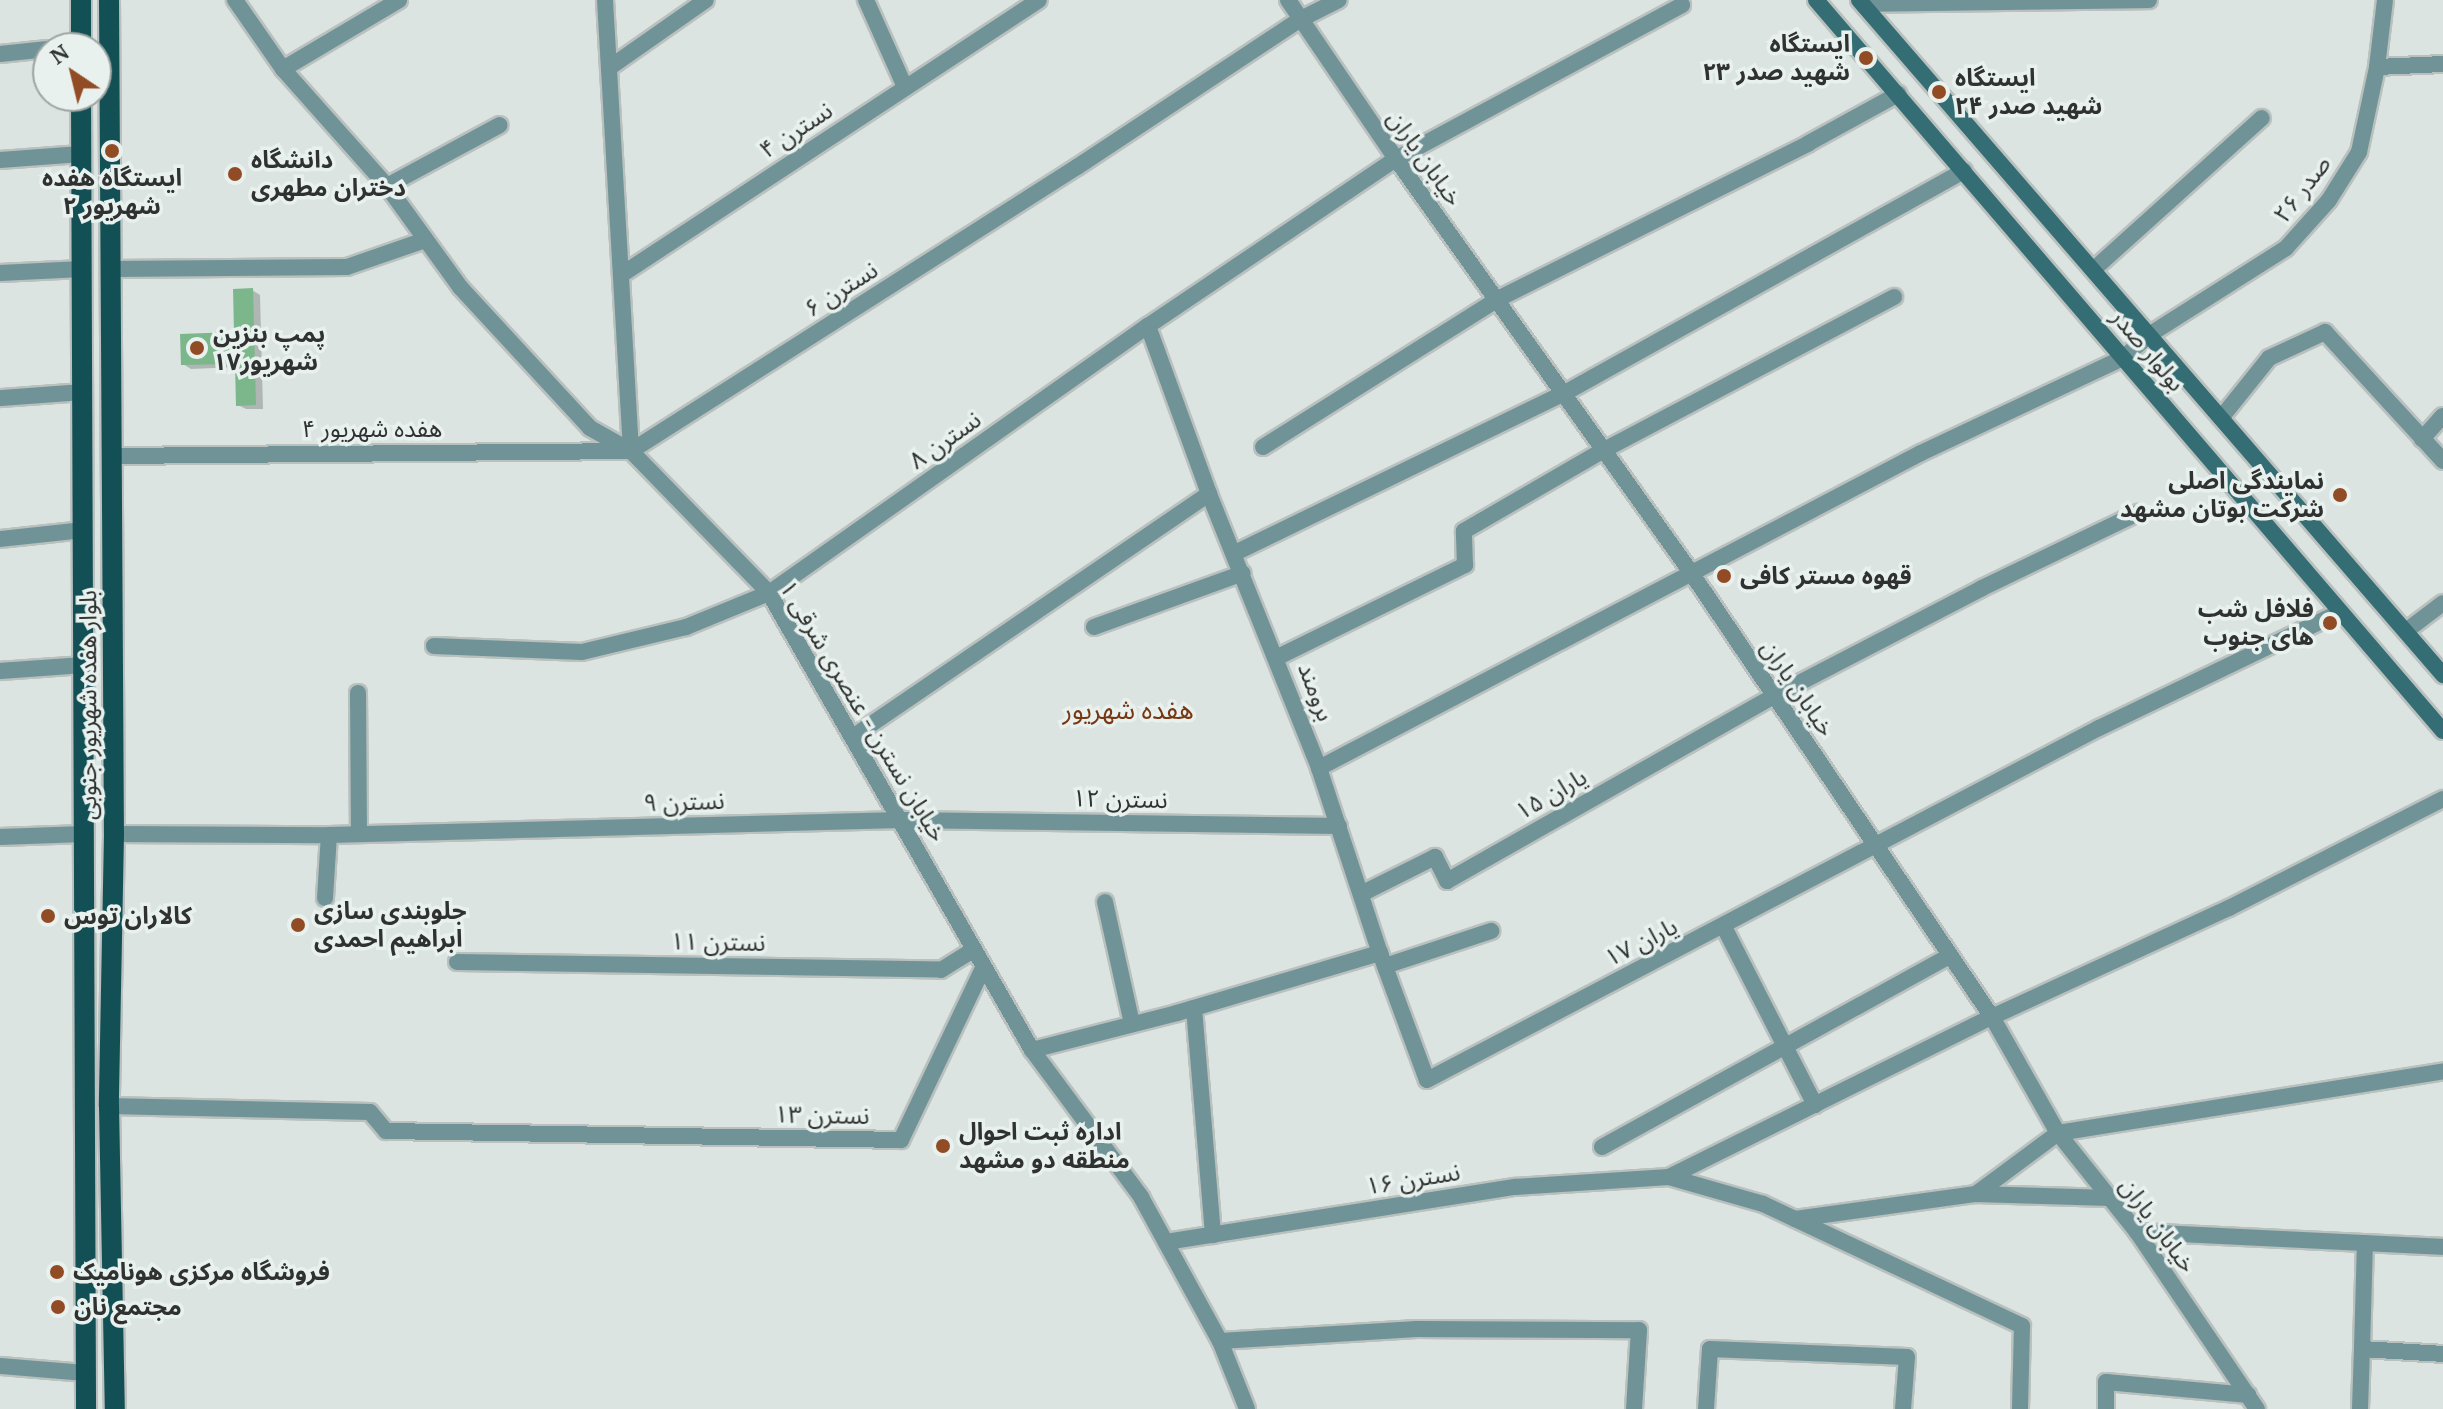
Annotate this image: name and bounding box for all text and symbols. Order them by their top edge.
place label: ایستگاه شهید صدر ۲۳ [1703,30,1850,86]
north arrow [32,32,112,112]
text: N [44,37,74,70]
marker: ایستگاه شهید صدر ۲۳ [1857,49,1875,67]
place label: ایستگاه شهید صدر ۲۴ [1955,64,2102,120]
marker: ایستگاه شهید صدر ۲۴ [1930,83,1948,101]
street label: نسترن ۴ [754,96,838,164]
street label: خیابان یاران [1382,105,1468,211]
marker: ایستگاه هفده شهریور ۲ [103,142,121,160]
place label: دانشگاه دختران مطهری [251,146,406,202]
street label: صدر ۲۶ [2267,150,2337,228]
place label: ایستگاه هفده شهریور ۲ [42,164,182,220]
marker: دانشگاه دختران مطهری [226,165,244,183]
street label: نسترن ۶ [799,255,883,323]
street label: بولوار صدر [2105,303,2191,397]
place label: پمپ بنزین ۱۷شهریور [213,320,325,376]
marker: پمپ بنزین ۱۷شهریور [188,339,206,357]
street label: نسترن ۸ [903,405,987,475]
street label: هفده شهریور ۴ [302,415,442,443]
place label: نمایندگی اصلی شرکت بوتان مشهد [2120,467,2324,523]
marker: نمایندگی اصلی شرکت بوتان مشهد [2331,486,2349,504]
place label: قهوه مستر کافی [1740,562,1912,590]
marker: قهوه مستر کافی [1715,567,1733,585]
street label: خیابان نسترن - عنصری شرقی ۱ [773,574,953,848]
street label: بلوار هفده شهریور جنوبی [74,590,102,820]
place label: فلافل شب های جنوب [2198,595,2314,651]
marker: فلافل شب های جنوب [2321,614,2339,632]
street label: خیابان یاران [1755,634,1841,742]
street label: برومند [1292,659,1340,725]
district label: هفده شهریور [1062,694,1194,726]
street label: یاران ۱۵ [1510,762,1592,826]
street label: نسترن ۱۲ [1072,784,1168,814]
street label: نسترن ۹ [643,786,725,818]
place label: جلوبندی سازی ابراهیم احمدی [314,897,467,953]
place label: كالاران توس [64,902,192,930]
marker: كالاران توس [39,907,57,925]
street label: یاران ۱۷ [1600,912,1682,972]
marker: جلوبندی سازی ابراهیم احمدی [289,916,307,934]
street label: نسترن ۱۱ [670,927,766,957]
street label: نسترن ۱۳ [774,1100,870,1130]
place label: اداره ثبت احوال منطقه دو مشهد [959,1118,1130,1174]
marker: اداره ثبت احوال منطقه دو مشهد [934,1137,952,1155]
street label: نسترن ۱۶ [1364,1157,1462,1201]
street label: خیابان یاران [2114,1172,2202,1278]
place label: فروشگاه مركزی هوناميک [73,1258,330,1286]
marker: فروشگاه مركزی هوناميک [48,1263,66,1281]
place label: مجتمع نان [74,1293,182,1321]
marker: مجتمع نان [49,1298,67,1316]

